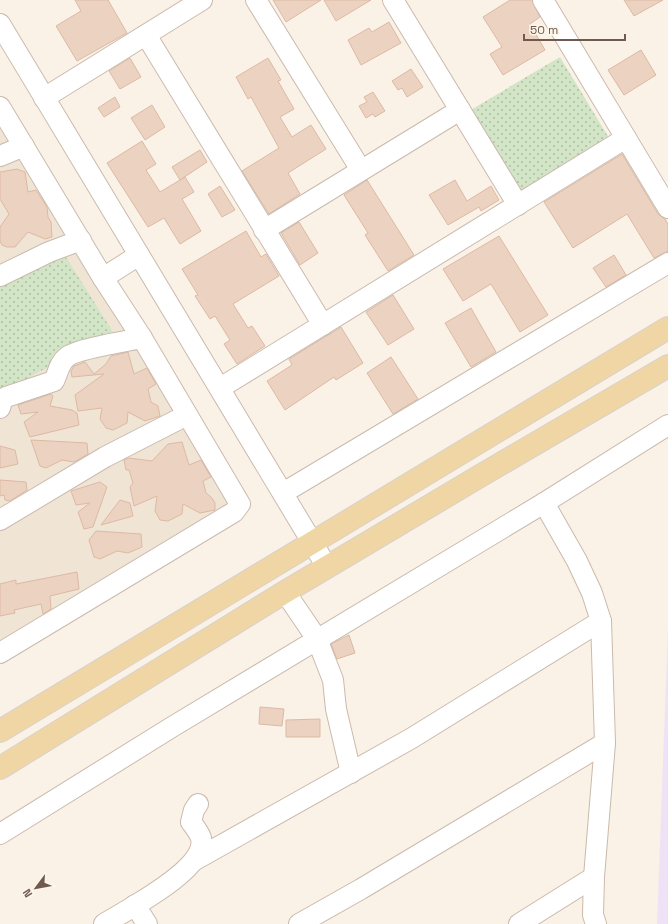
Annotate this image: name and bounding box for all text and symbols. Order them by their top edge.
scale bar [524,16,625,42]
text: 50 m [530,22,558,38]
north arrow [16,868,56,908]
text: N [20,886,35,900]

